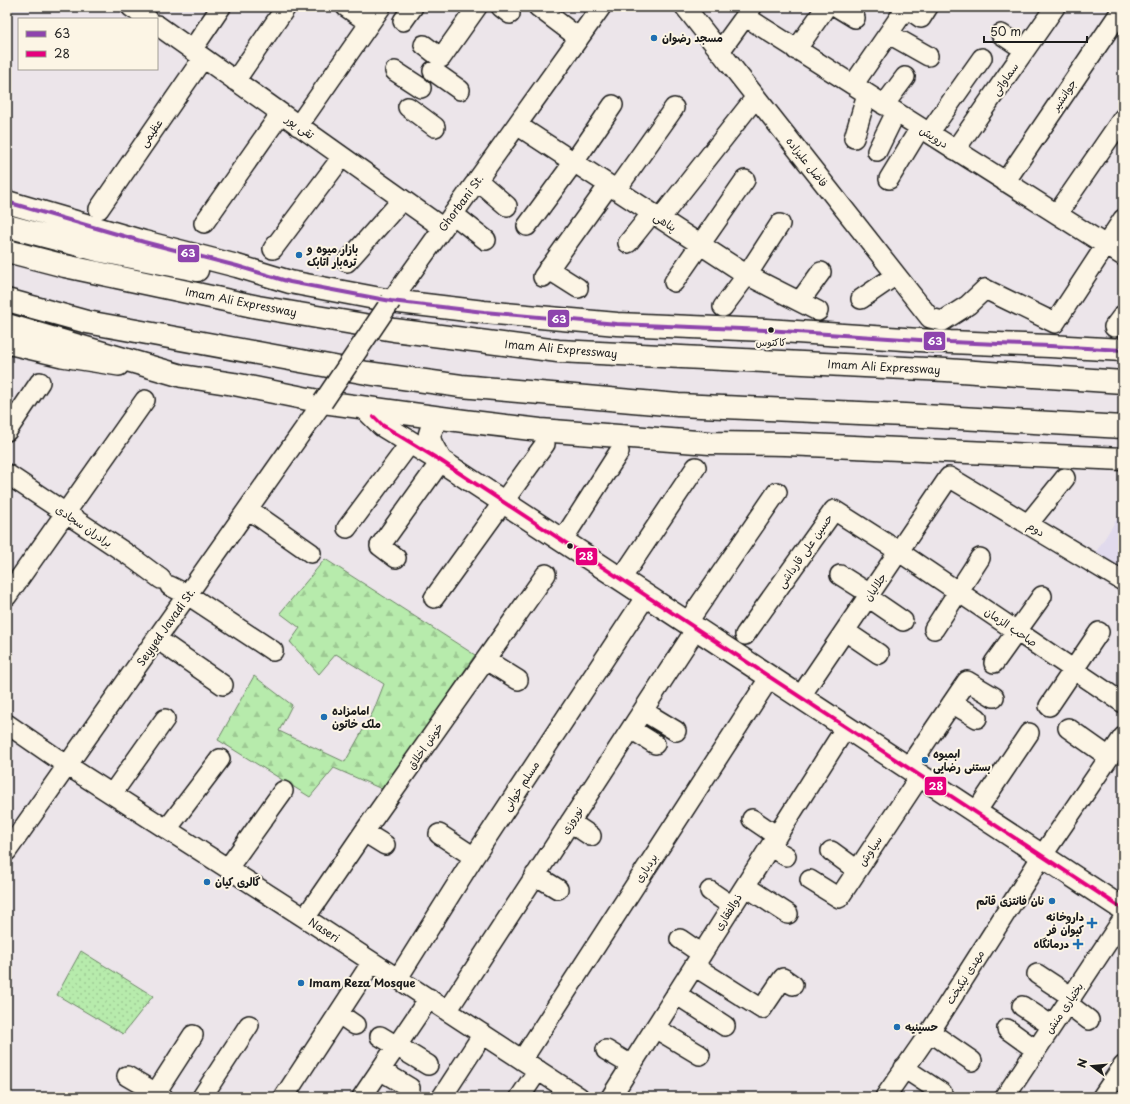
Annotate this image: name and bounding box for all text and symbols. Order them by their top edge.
legend [18,18,158,70]
scale bar [984,18,1087,44]
text: 50 m [990,22,1021,40]
text: 63 [54,24,70,42]
place label: مسجد رضوان [662,29,723,46]
marker: مسجد رضوان [649,33,659,43]
text: 28 [54,44,70,62]
street label: سماواتی [987,59,1022,99]
street label: جوانشیر [1046,76,1080,115]
street label: تقی پور [282,110,319,143]
street label: عظیمی [135,115,166,150]
street label: درویش [917,121,952,152]
street label: فاضل علیزاده [782,133,832,190]
street label: Ghorbani St. [434,170,487,235]
street label: پناهی [650,208,680,235]
place label: بازار میوه و تره‌بار اتابک [306,240,358,270]
line badge: 63 [177,244,200,263]
text: 63 [181,244,195,261]
marker: بازار میوه و تره‌بار اتابک [294,250,304,260]
street label: Imam Ali Expressway [184,282,298,321]
line badge: 63 [547,309,570,328]
text: 63 [552,310,566,327]
marker: کاکتوس [766,325,776,335]
line badge: 63 [923,331,946,351]
text: 63 [928,332,942,349]
place label: کاکتوس [756,334,786,349]
street label: Imam Ali Expressway [504,335,618,362]
street label: Imam Ali Expressway [827,355,941,378]
street label: برادران سجادی [52,500,116,551]
street label: حسین علی قارداشی [773,510,837,591]
street label: دوم [1024,517,1048,541]
unlabelled marker [565,541,575,551]
line badge: 28 [575,547,598,566]
text: 28 [579,547,593,564]
street label: جلالیان [859,569,890,604]
street label: Seyyed Javadi St. [132,584,199,669]
street label: صاحب الزمان [982,603,1041,650]
place label: امامزاده ملک خاتون [332,702,381,732]
marker: امامزاده ملک خاتون [319,712,329,722]
street label: خوش اخلاق [402,719,447,772]
place label: ابمیوه بستنی رضایی [933,745,991,775]
marker: ابمیوه بستنی رضایی [920,755,930,765]
street label: مسلم خوانی [498,757,544,815]
line badge: 28 [924,776,947,796]
text: 28 [929,777,943,794]
street label: نوروزی [556,802,587,837]
street label: سیاوش [853,832,886,869]
street label: بردباری [630,850,661,886]
place label: گالری کیان [215,873,261,890]
marker: گالری کیان [202,877,212,887]
street label: ذوالفقاری [709,890,746,934]
place label: نان فانتزی قائم [976,892,1044,910]
marker: نان فانتزی قائم [1047,896,1057,906]
place label: داروخانه کیوان فر [1046,908,1084,938]
street label: Naseri [305,913,343,946]
marker: داروخانه کیوان فر [1087,918,1097,928]
place label: درمانگاه [1034,935,1069,952]
marker: درمانگاه [1072,938,1084,950]
street label: مهدی نیکبخت [941,946,988,1007]
place label: Imam Reza Mosque [309,974,415,991]
marker: Imam Reza Mosque [296,978,306,988]
street label: بختیاری منش [1040,979,1087,1037]
place label: حسینیه [905,1018,938,1035]
marker: حسینیه [892,1022,902,1032]
north arrow [1072,1046,1112,1086]
text: N [1073,1056,1091,1070]

